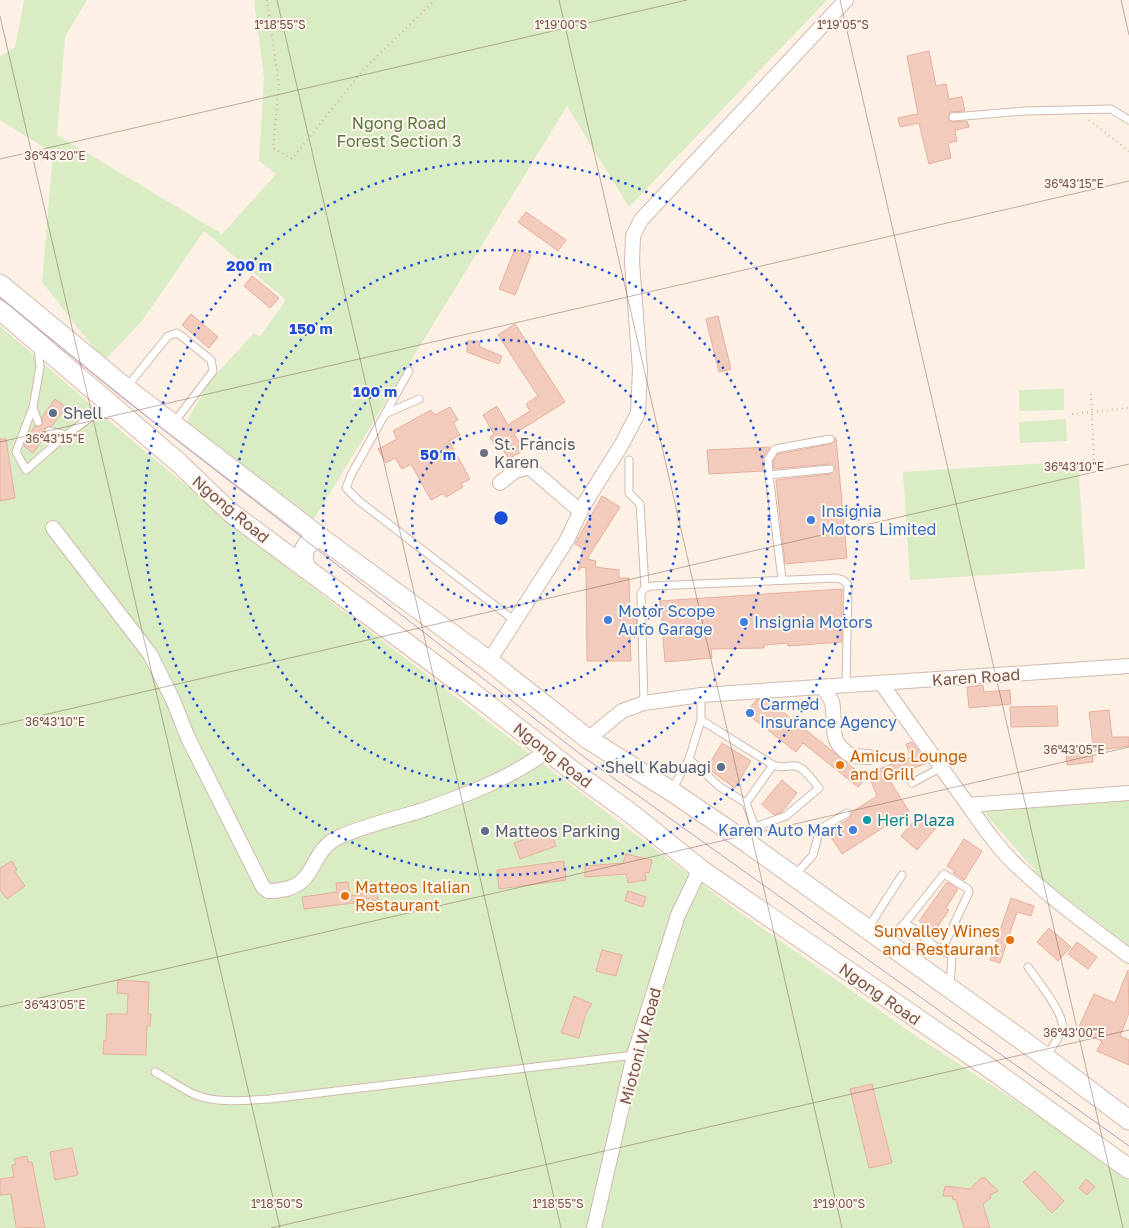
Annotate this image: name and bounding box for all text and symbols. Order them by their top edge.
text: 1°18'55"S [254,17,306,32]
text: 1°19'00"S [535,17,588,32]
text: 1°19'05"S [817,17,869,32]
park label: Ngong Road Forest Section 3 [337,113,461,151]
text: 36°43'20"E [24,148,86,163]
text: 36°43'15"E [1044,176,1104,191]
text: 200 m [226,256,272,274]
text: 150 m [289,319,333,337]
text: 100 m [353,382,397,400]
place label: Shell [63,403,103,423]
marker: Shell [47,407,59,419]
text: 36°43'15"E [25,431,85,446]
place label: St. Francis Karen [494,434,576,472]
text: 50 m [420,445,456,463]
marker: St. Francis Karen [478,447,490,459]
text: 36°43'10"E [1044,459,1104,474]
street label: Ngong Road [188,471,274,547]
place label: Insignia Motors Limited [821,501,936,539]
centre of rings [492,509,510,527]
marker: Insignia Motors Limited [805,514,817,526]
place label: Motor Scope Auto Garage [618,601,715,639]
place label: Insignia Motors [754,612,873,632]
marker: Motor Scope Auto Garage [602,614,614,626]
marker: Insignia Motors [738,616,750,628]
street label: Karen Road [931,664,1021,690]
place label: Carmed Insurance Agency [760,694,897,732]
marker: Carmed Insurance Agency [744,707,756,719]
text: 36°43'10"E [25,714,85,729]
street label: Ngong Road [510,718,596,792]
text: 36°43'05"E [1043,742,1105,757]
place label: Amicus Lounge and Grill [850,746,967,784]
place label: Shell Kabuagi [605,757,711,777]
marker: Amicus Lounge and Grill [834,759,846,771]
marker: Shell Kabuagi [715,761,727,773]
place label: Heri Plaza [877,810,955,830]
marker: Heri Plaza [861,814,873,826]
place label: Karen Auto Mart [718,820,843,840]
place label: Matteos Parking [495,821,620,841]
marker: Karen Auto Mart [847,824,859,836]
marker: Matteos Parking [479,825,491,837]
place label: Matteos Italian Restaurant [355,877,470,915]
marker: Matteos Italian Restaurant [339,890,351,902]
place label: Sunvalley Wines and Restaurant [874,921,1000,959]
marker: Sunvalley Wines and Restaurant [1004,934,1016,946]
street label: Ngong Road [836,959,924,1029]
street label: Miotoni W Road [615,985,665,1107]
text: 36°43'05"E [24,997,86,1012]
text: 36°43'00"E [1043,1025,1105,1040]
text: 1°18'50"S [251,1196,303,1211]
text: 1°18'55"S [532,1196,584,1211]
text: 1°19'00"S [813,1196,866,1211]

